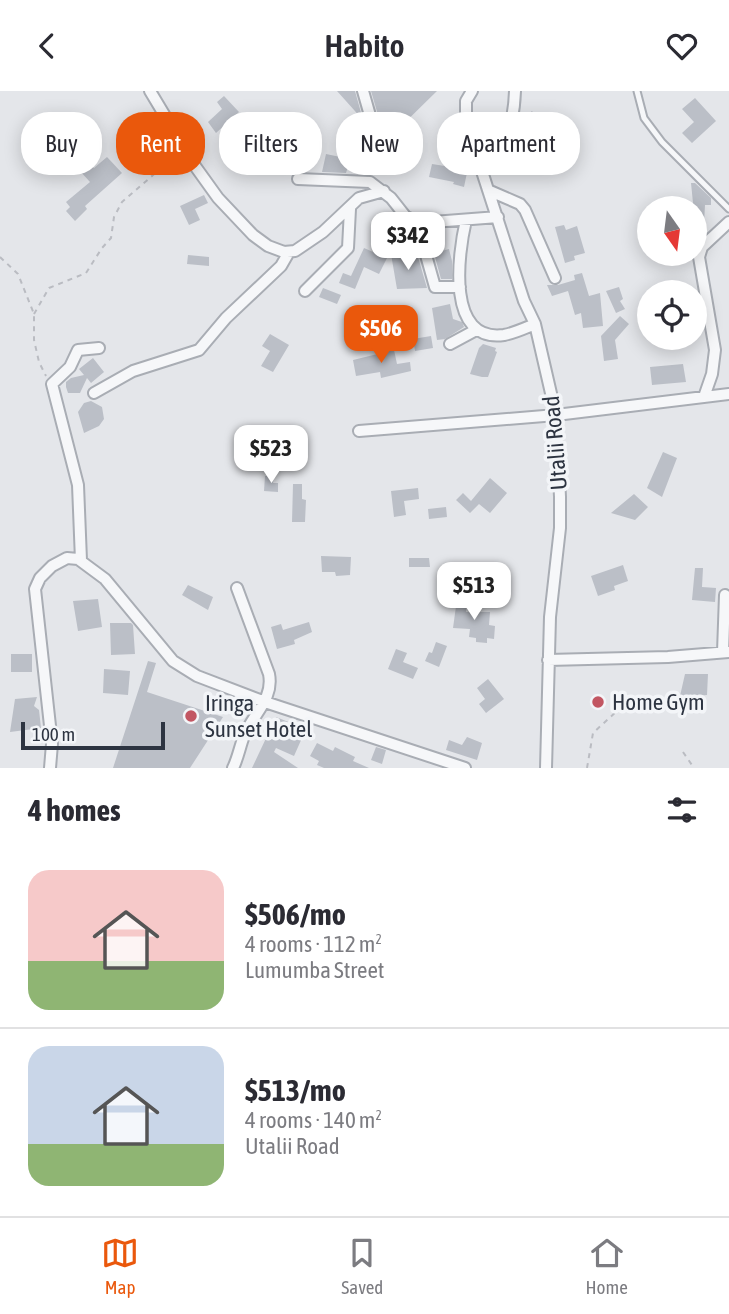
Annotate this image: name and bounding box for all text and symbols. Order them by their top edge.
icon: back [28,27,66,65]
text: Habito [325,27,404,64]
icon: heart [663,27,701,65]
chip: Buy [21,112,102,175]
chip: Rent [116,112,205,175]
chip: Filters [219,112,322,175]
chip: New [336,112,423,175]
chip: Apartment [437,112,580,175]
north arrow [637,196,707,266]
map controls [637,196,707,350]
pin: $342 [367,213,449,272]
text: $342 [387,222,429,248]
button: locate [637,280,707,350]
pin: $506 [340,306,422,365]
text: $506 [360,315,402,341]
street label: Utalii Road [538,395,572,491]
pin: $523 [230,425,312,485]
text: $523 [250,435,292,461]
pin: $513 [433,563,515,622]
text: $513 [453,572,495,598]
place label: Home Gym [612,689,705,715]
place label: Iringa Sunset Hotel [205,690,312,742]
marker: Home Gym [590,694,606,710]
marker: Iringa Sunset Hotel [183,708,199,724]
scale bar [21,719,164,751]
text: 100 m [32,723,75,745]
icon: filters [663,791,701,829]
text: 4 homes [28,793,121,827]
text: $506/mo [245,897,346,931]
icon: home [84,898,168,982]
text: 4 rooms · 112 m² [245,931,382,957]
text: Lumumba Street [245,957,384,983]
text: $513/mo [245,1073,346,1107]
icon: home [84,1074,168,1158]
text: 4 rooms · 140 m² [245,1107,382,1133]
text: Utalii Road [245,1133,340,1159]
tab: Map [101,1234,139,1298]
tab: Saved [341,1234,383,1298]
tab: Home [586,1234,628,1298]

